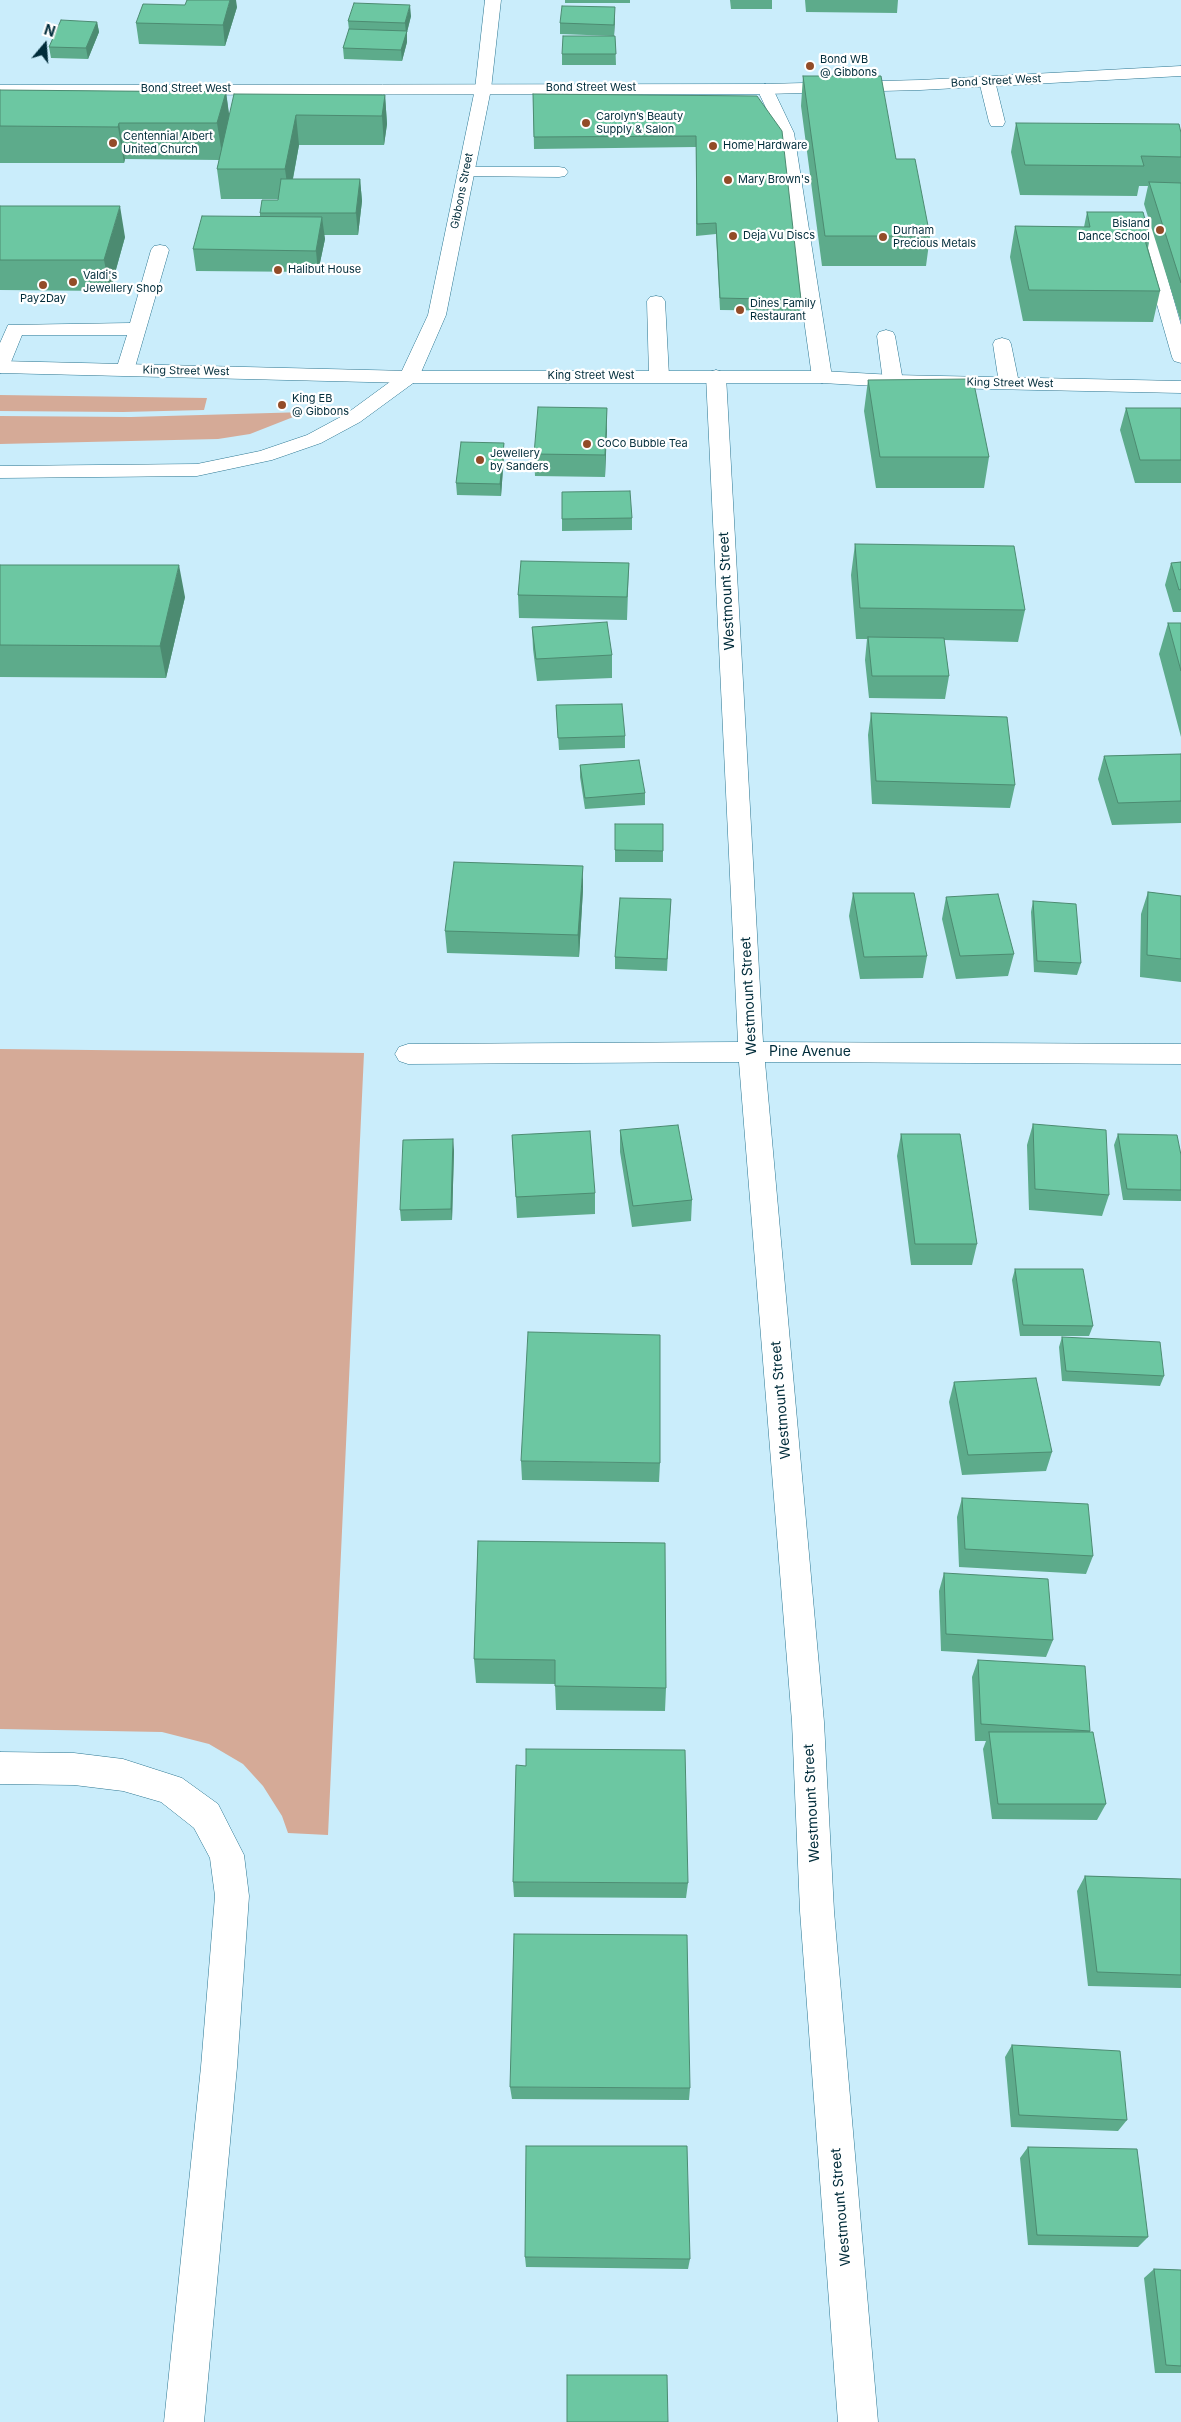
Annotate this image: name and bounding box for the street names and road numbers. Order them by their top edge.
street label: Bond Street West [951,72,1041,90]
street label: Bond Street West [546,81,636,95]
street label: Bond Street West [141,82,231,96]
street label: Gibbons Street [448,152,476,230]
street label: King Street West [142,364,230,378]
street label: King Street West [548,369,634,383]
street label: King Street West [966,376,1054,390]
street label: Westmount Street [716,531,738,651]
street label: Westmount Street [738,936,760,1056]
street label: Pine Avenue [769,1044,851,1060]
street label: Westmount Street [767,1340,795,1460]
street label: Westmount Street [801,1743,823,1863]
street label: Westmount Street [827,2147,855,2267]

